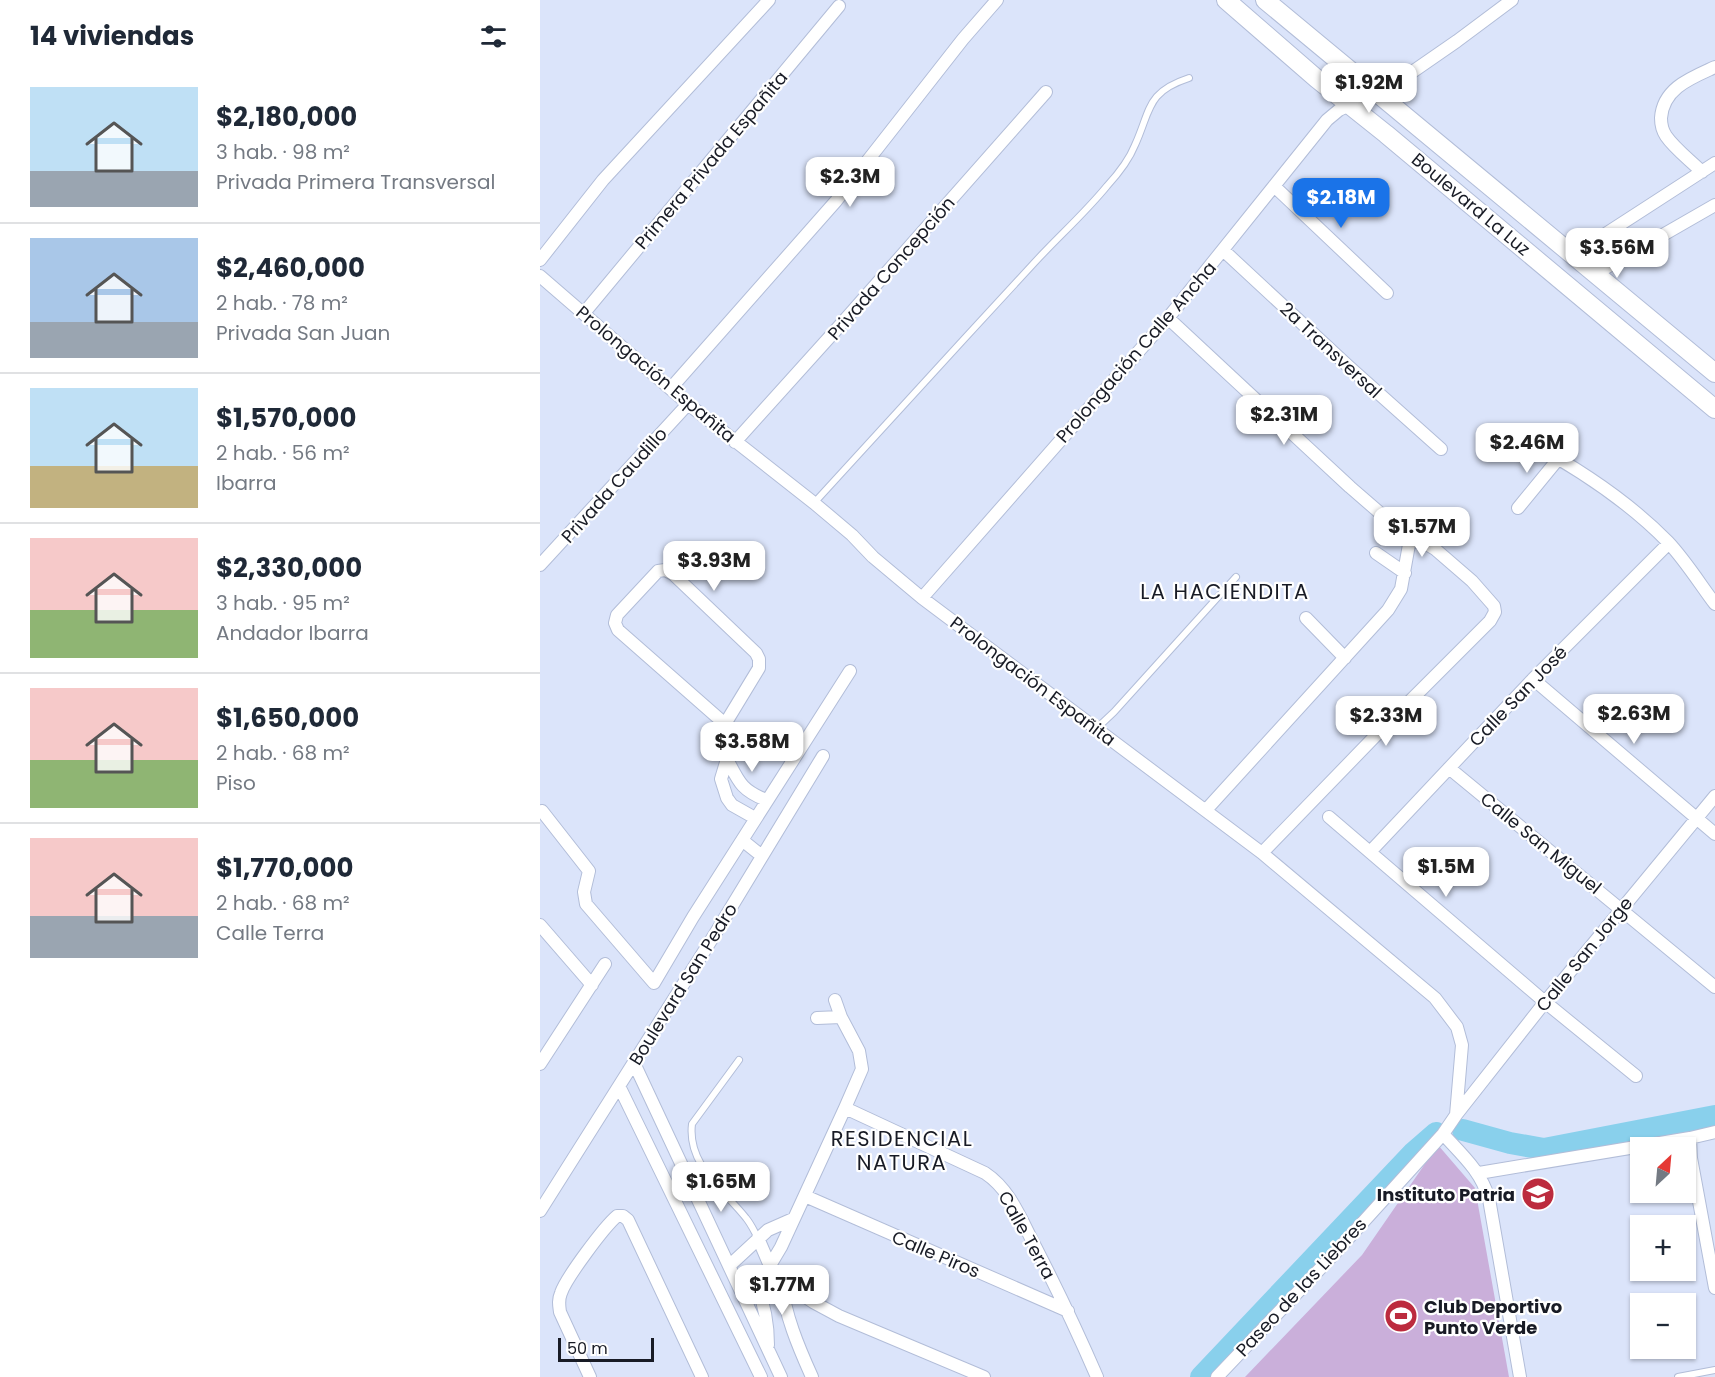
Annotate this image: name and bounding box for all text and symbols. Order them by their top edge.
text: 14 viviendas [30,18,194,54]
icon: filters [477,20,510,53]
pin: $1.92M [1320,63,1418,114]
street label: Primera Privada Españita [629,66,793,254]
text: $1.92M [1335,68,1403,96]
text: $2,180,000 [216,99,357,135]
icon: home [78,111,150,183]
text: 3 hab. · 98 m² [216,138,350,166]
street label: Boulevard La Luz [1406,147,1536,261]
pin: $2.3M [808,157,892,208]
text: $2.3M [820,162,880,190]
text: Privada Primera Transversal [216,168,495,196]
pin: $2.18M [1292,178,1390,229]
text: $2.18M [1306,183,1376,211]
street label: Privada Concepción [822,191,960,345]
pin: $3.56M [1568,228,1666,279]
text: $3.56M [1580,233,1655,261]
text: $2,460,000 [216,250,365,286]
street label: Prolongación Calle Ancha [1050,256,1222,448]
icon: home [78,262,150,334]
text: 2 hab. · 78 m² [216,289,348,317]
street label: 2a Transversal [1275,296,1387,404]
street label: Prolongación Españita [571,300,741,448]
text: Privada San Juan [216,319,390,347]
pin: $2.31M [1235,395,1333,446]
text: $1,570,000 [216,400,356,436]
text: $2.31M [1250,400,1318,428]
icon: home [78,412,150,484]
street label: Privada Caudillo [555,422,673,548]
pin: $2.46M [1478,423,1576,474]
text: $2.46M [1490,428,1564,456]
text: 2 hab. · 56 m² [216,439,350,467]
text: Ibarra [216,469,276,497]
pin: $1.57M [1373,507,1471,558]
text: $1.57M [1388,512,1456,540]
pin: $3.93M [665,541,763,592]
text: $3.93M [677,546,751,574]
text: $2,330,000 [216,550,362,586]
icon: home [78,562,150,634]
district label: LA HACIENDITA [1140,577,1310,606]
text: 3 hab. · 95 m² [216,589,350,617]
street label: Prolongación Españita [945,610,1121,752]
text: Andador Ibarra [216,619,369,647]
street label: Calle San José [1463,640,1573,752]
pin: $2.63M [1585,694,1683,745]
pin: $2.33M [1337,696,1435,747]
text: $2.63M [1597,699,1671,727]
text: $1,650,000 [216,700,359,736]
text: $2.33M [1350,701,1422,729]
icon: home [78,712,150,784]
pin: $3.58M [703,722,801,773]
text: $3.58M [714,727,790,755]
text: 2 hab. · 68 m² [216,739,350,767]
text: Piso [216,769,256,797]
street label: Calle San Miguel [1475,786,1607,900]
pin: $1.5M [1404,847,1488,898]
text: $1,770,000 [216,850,353,886]
text: $1.5M [1417,852,1475,880]
icon: home [78,862,150,934]
text: 2 hab. · 68 m² [216,889,350,917]
street label: Calle San Jorge [1530,891,1638,1017]
street label: Boulevard San Pedro [623,898,743,1070]
text: Calle Terra [216,919,324,947]
district label: RESIDENCIAL NATURA [831,1124,973,1177]
north arrow [1630,1137,1696,1203]
map controls [1630,1137,1696,1359]
pin: $1.65M [672,1162,770,1213]
text: $1.65M [686,1167,756,1195]
school or university icon: Instituto Patria [1520,1176,1556,1212]
place label: Instituto Patria [1377,1182,1515,1207]
street label: Calle Terra [992,1186,1062,1284]
street label: Paseo de las Liebres [1230,1212,1372,1362]
button: + [1630,1215,1696,1281]
street label: Calle Piros [888,1224,984,1284]
pin: $1.77M [733,1265,831,1316]
text: $1.77M [749,1270,815,1298]
button: − [1630,1293,1696,1359]
place label: Club Deportivo Punto Verde [1424,1294,1562,1340]
sports icon: Club Deportivo Punto Verde [1383,1298,1419,1334]
scale bar [558,1335,654,1362]
text: 50 m [567,1337,608,1360]

